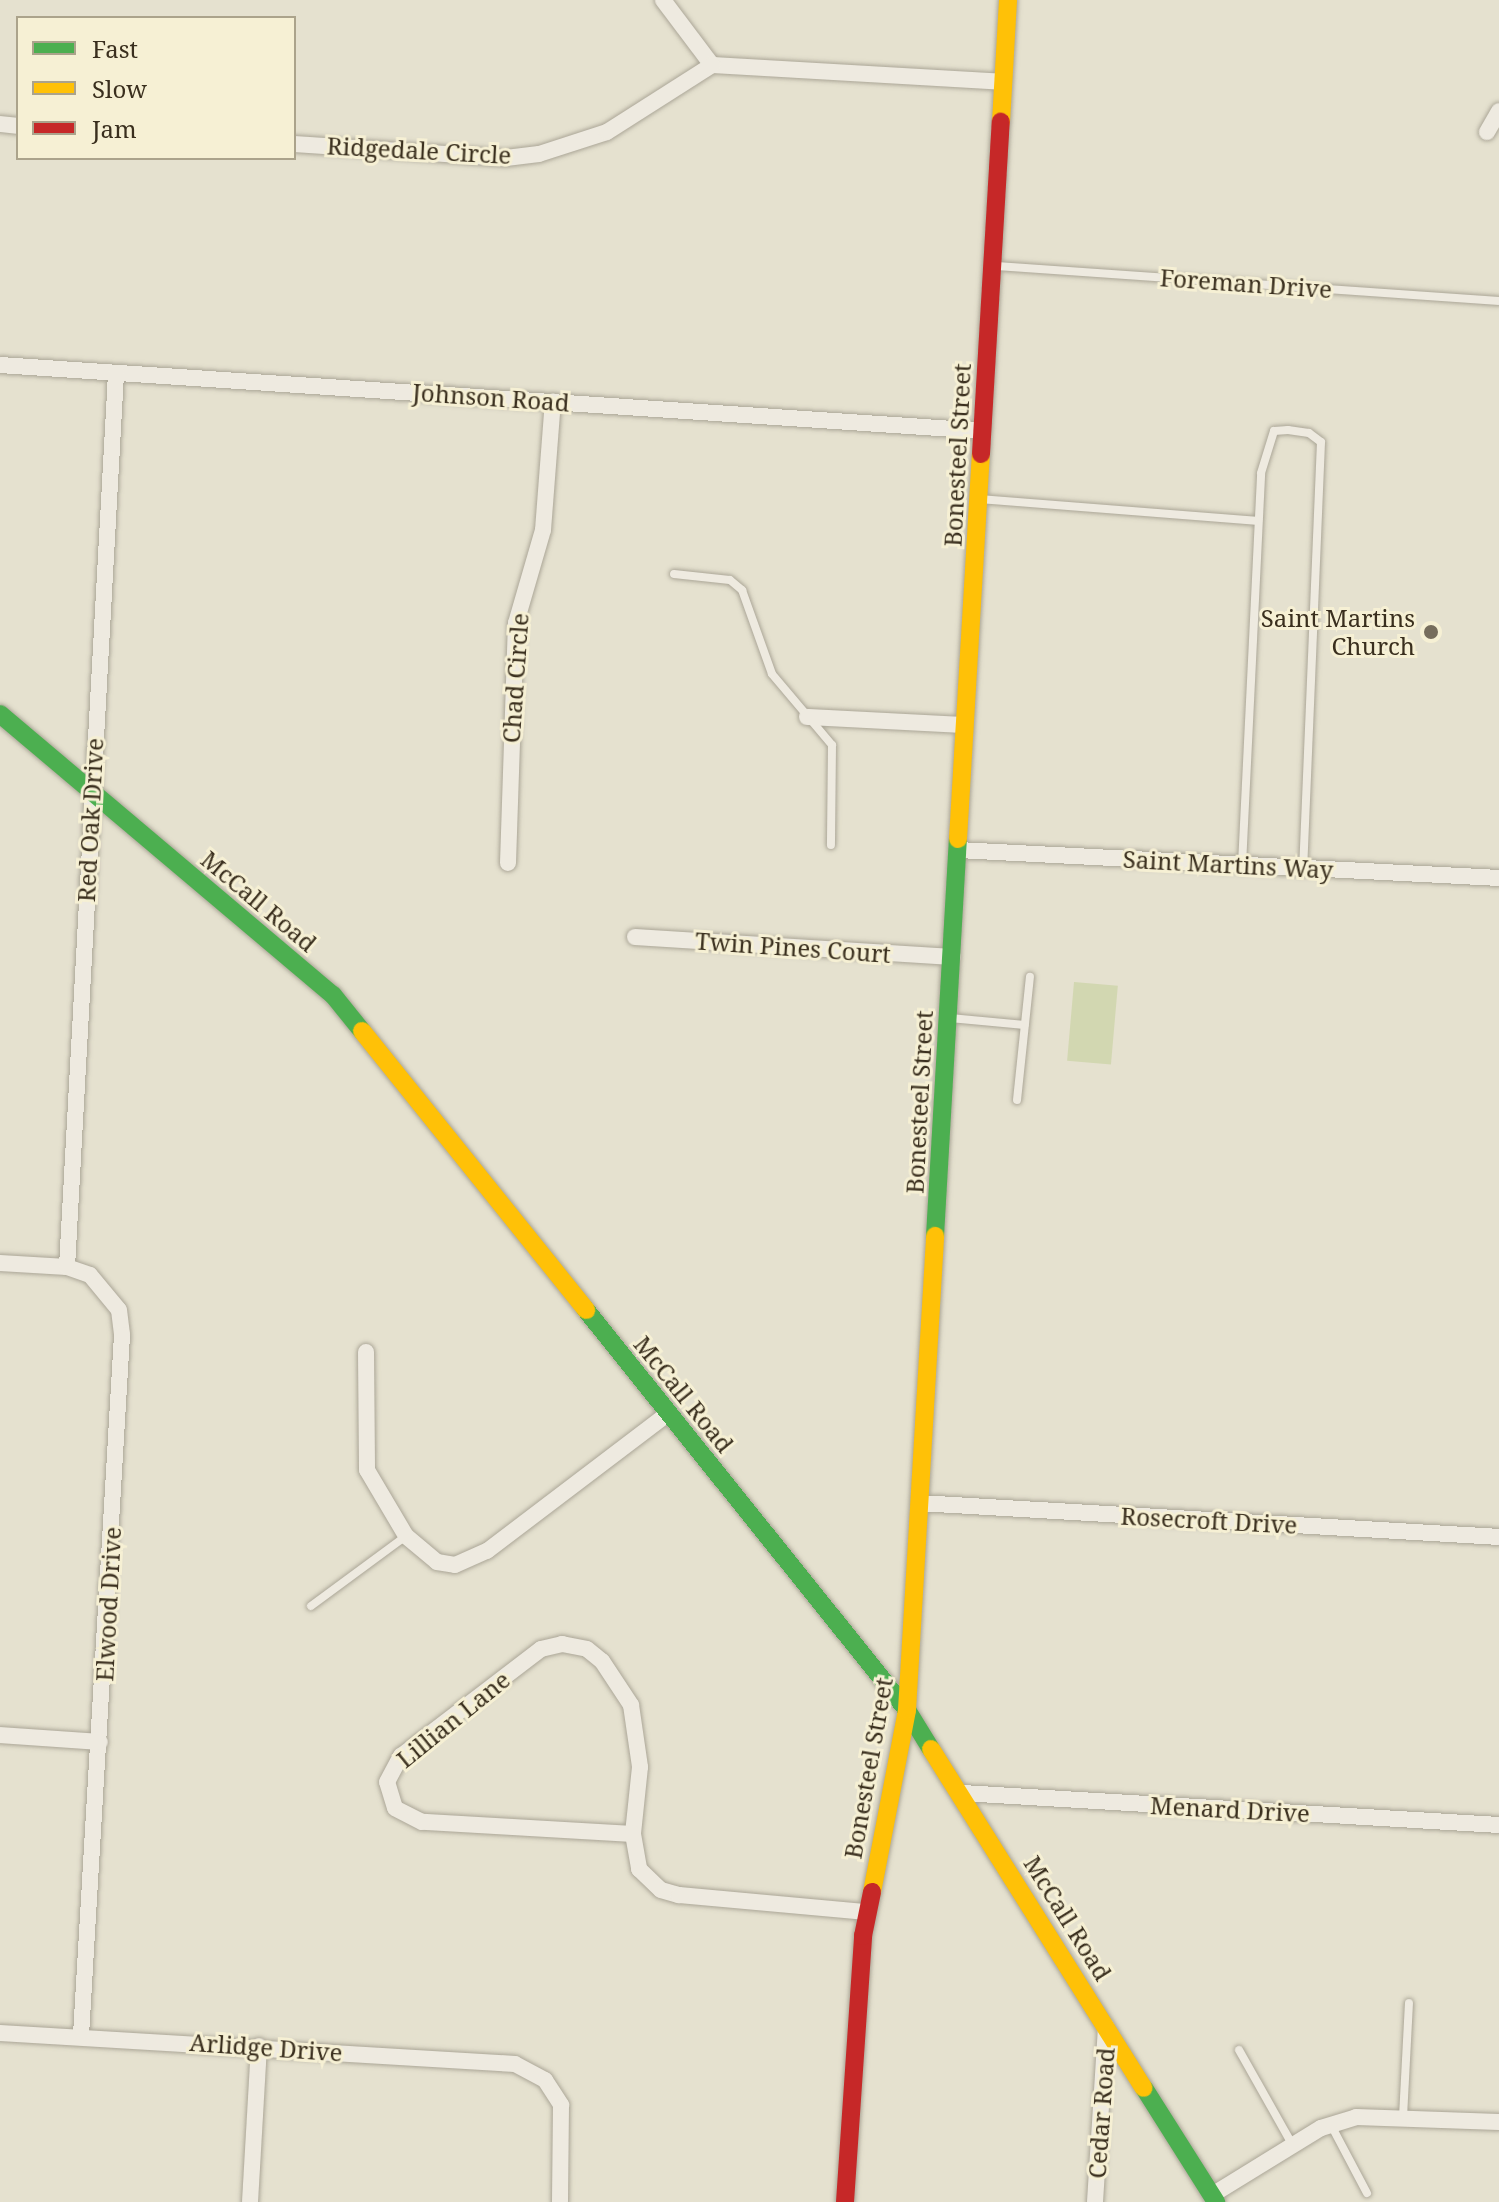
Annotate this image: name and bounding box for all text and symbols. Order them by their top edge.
legend [16,16,296,160]
text: Fast [92,32,138,65]
text: Slow [92,72,147,105]
text: Jam [92,112,137,145]
street label: Ridgedale Circle [326,131,512,169]
street label: Foreman Drive [1159,263,1333,303]
street label: Bonesteel Street [938,363,976,547]
street label: Johnson Road [412,377,570,417]
place label: Saint Martins Church [1261,604,1415,660]
street label: Chad Circle [496,612,534,744]
marker: Saint Martins Church [1422,623,1440,641]
street label: Red Oak Drive [71,737,109,903]
street label: McCall Road [196,844,322,958]
street label: Saint Martins Way [1122,844,1334,884]
street label: Twin Pines Court [694,926,892,968]
street label: Bonesteel Street [900,1010,938,1194]
street label: McCall Road [628,1330,740,1458]
street label: Rosecroft Drive [1120,1501,1298,1539]
street label: Elwood Drive [90,1526,126,1682]
street label: Lillian Lane [391,1665,515,1773]
street label: Bonesteel Street [838,1675,898,1861]
street label: Menard Drive [1149,1790,1311,1828]
street label: McCall Road [1018,1850,1118,1986]
street label: Arlidge Drive [189,2027,343,2067]
street label: Cedar Road [1082,2047,1120,2179]

